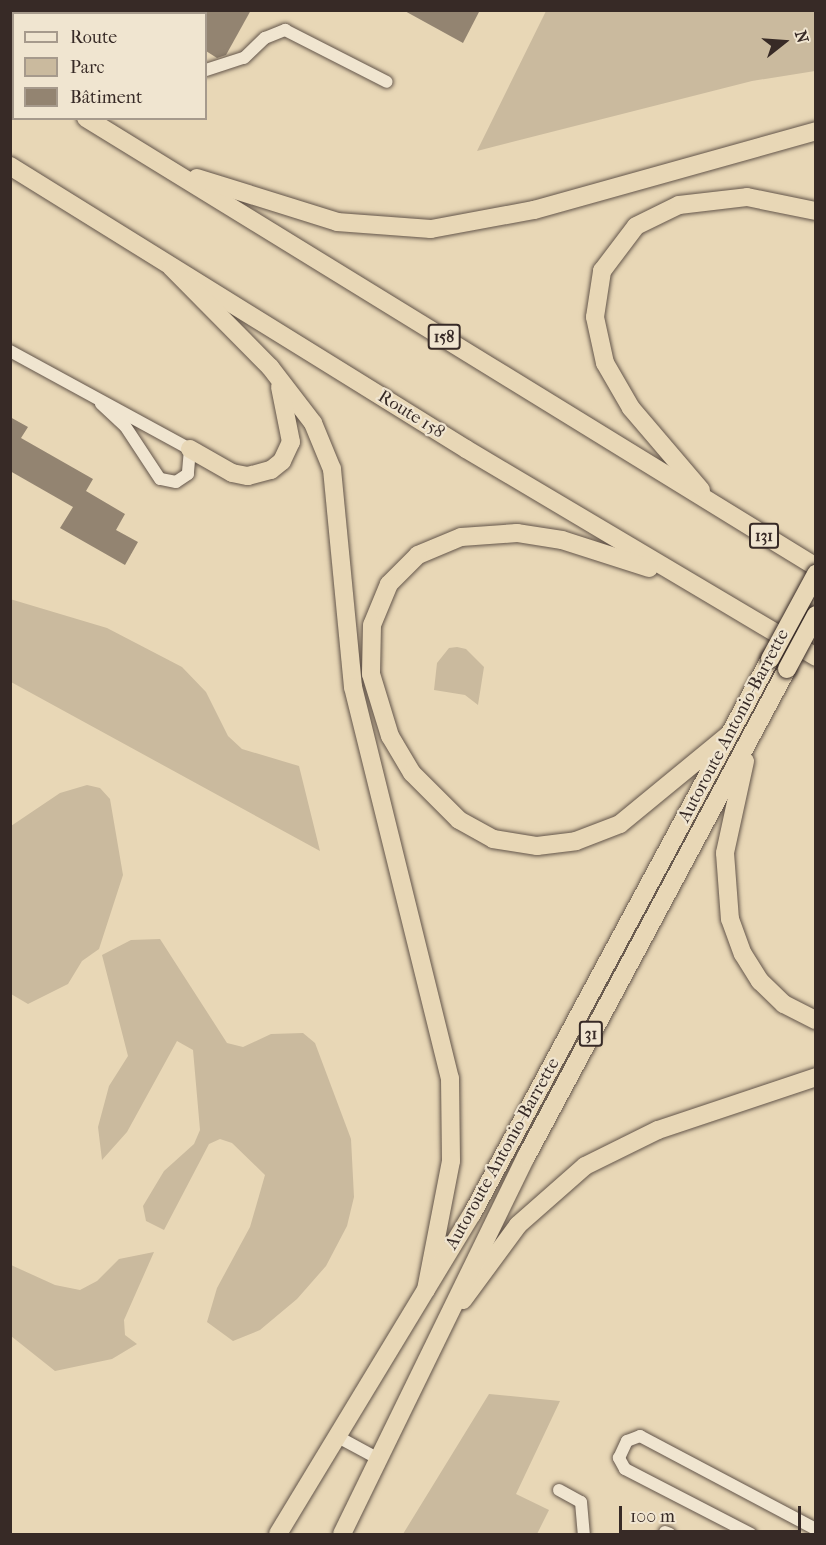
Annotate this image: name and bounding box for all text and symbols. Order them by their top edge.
legend [12,12,207,120]
north arrow [754,12,814,72]
text: Route [70,27,117,48]
text: N [791,28,813,45]
text: Parc [70,57,105,78]
text: Bâtiment [70,87,142,108]
road number: 158 [428,324,460,350]
street label: Route 158 [374,386,448,444]
road number: 131 [749,523,779,549]
street label: Autoroute Antonio-Barrette [674,626,794,826]
road number: 31 [578,1021,604,1047]
street label: Autoroute Antonio-Barrette [441,1054,565,1254]
scale bar [622,1494,804,1532]
text: 100 m [630,1506,675,1527]

